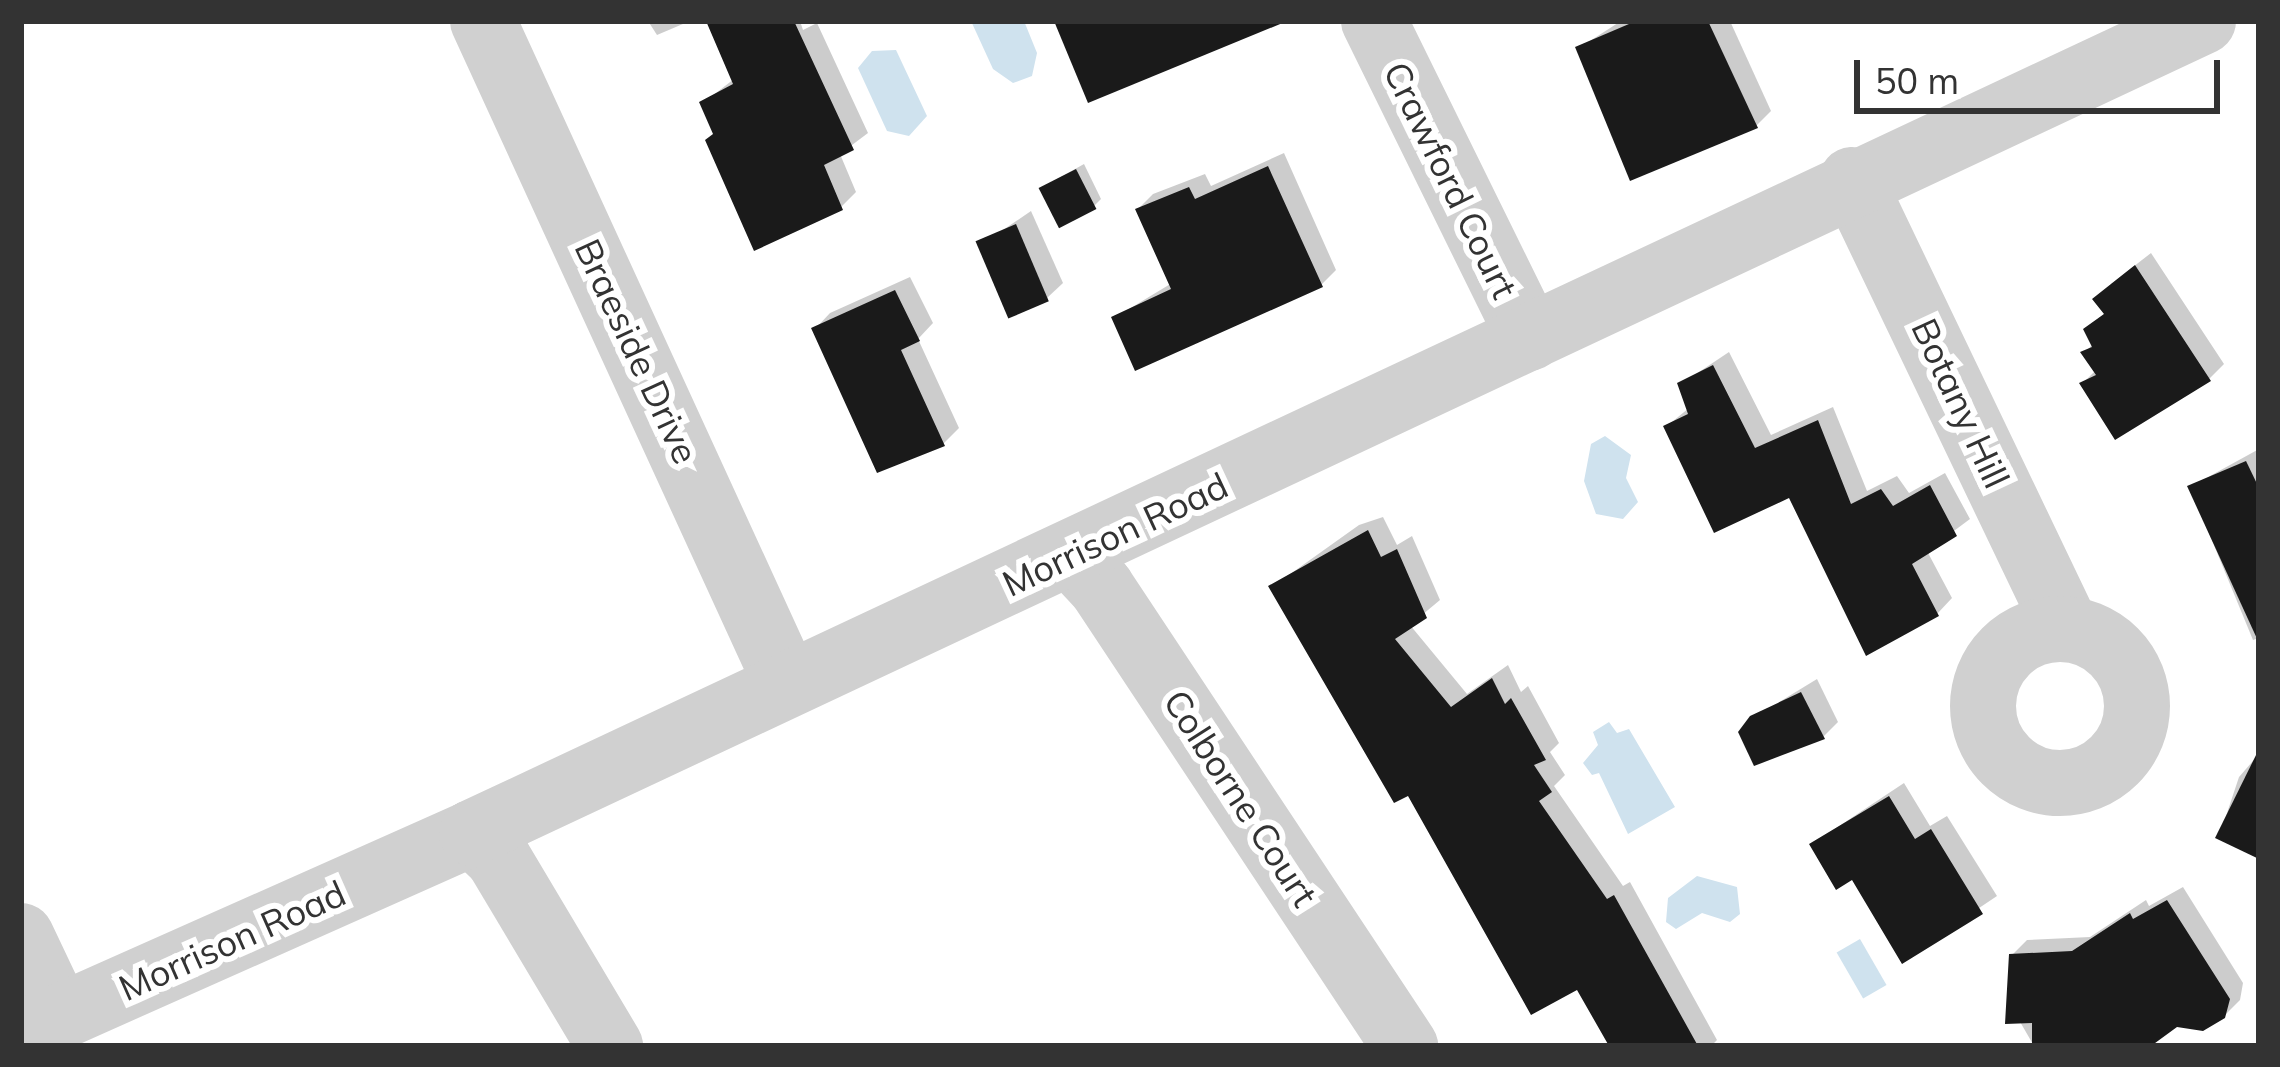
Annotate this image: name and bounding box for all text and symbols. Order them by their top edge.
scale bar [1860,36,2226,110]
street label: Crawford Court [1375,55,1527,305]
text: 50 m [1875,58,1959,103]
street label: Braeside Drive [566,232,708,470]
street label: Botany Hill [1903,312,2019,494]
street label: Morrison Road [996,463,1234,605]
street label: Colborne Court [1155,682,1327,914]
street label: Morrison Road [112,871,352,1009]

